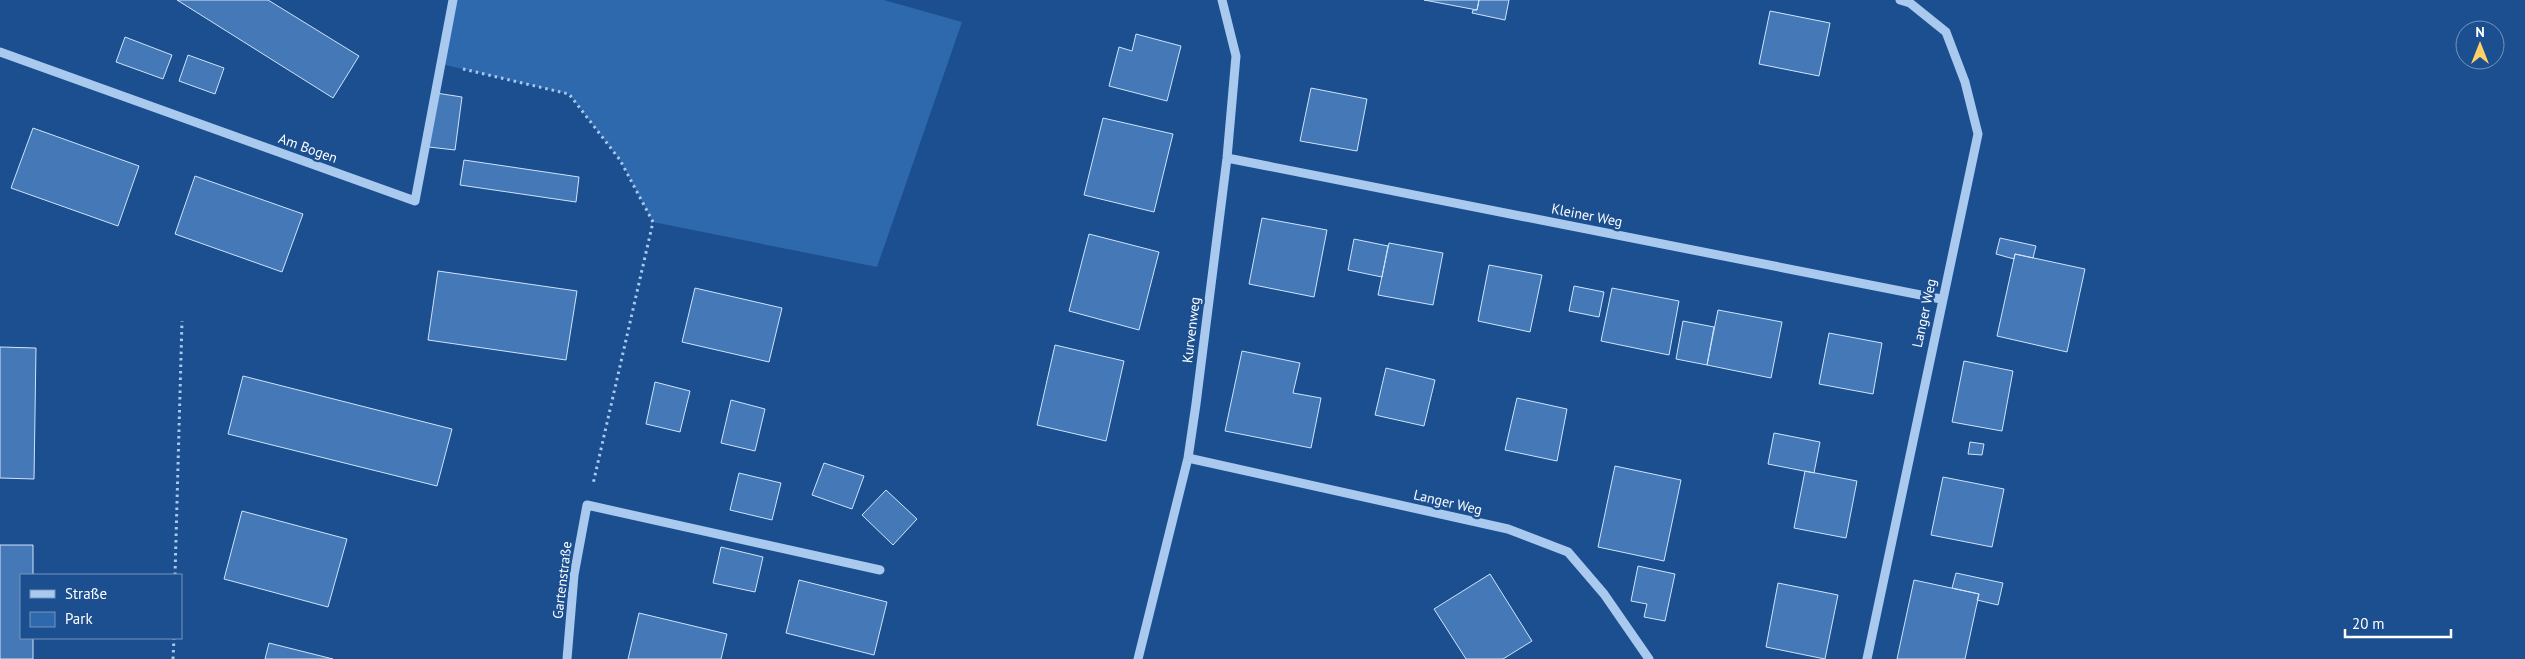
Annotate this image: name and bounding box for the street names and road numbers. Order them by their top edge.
street label: Am Bogen [276,129,340,167]
street label: Kleiner Weg [1550,199,1624,231]
street label: Langer Weg [1908,277,1940,349]
street label: Kurvenweg [1178,296,1204,364]
street label: Langer Weg [1412,485,1484,519]
street label: Gartenstraße [548,540,576,620]

